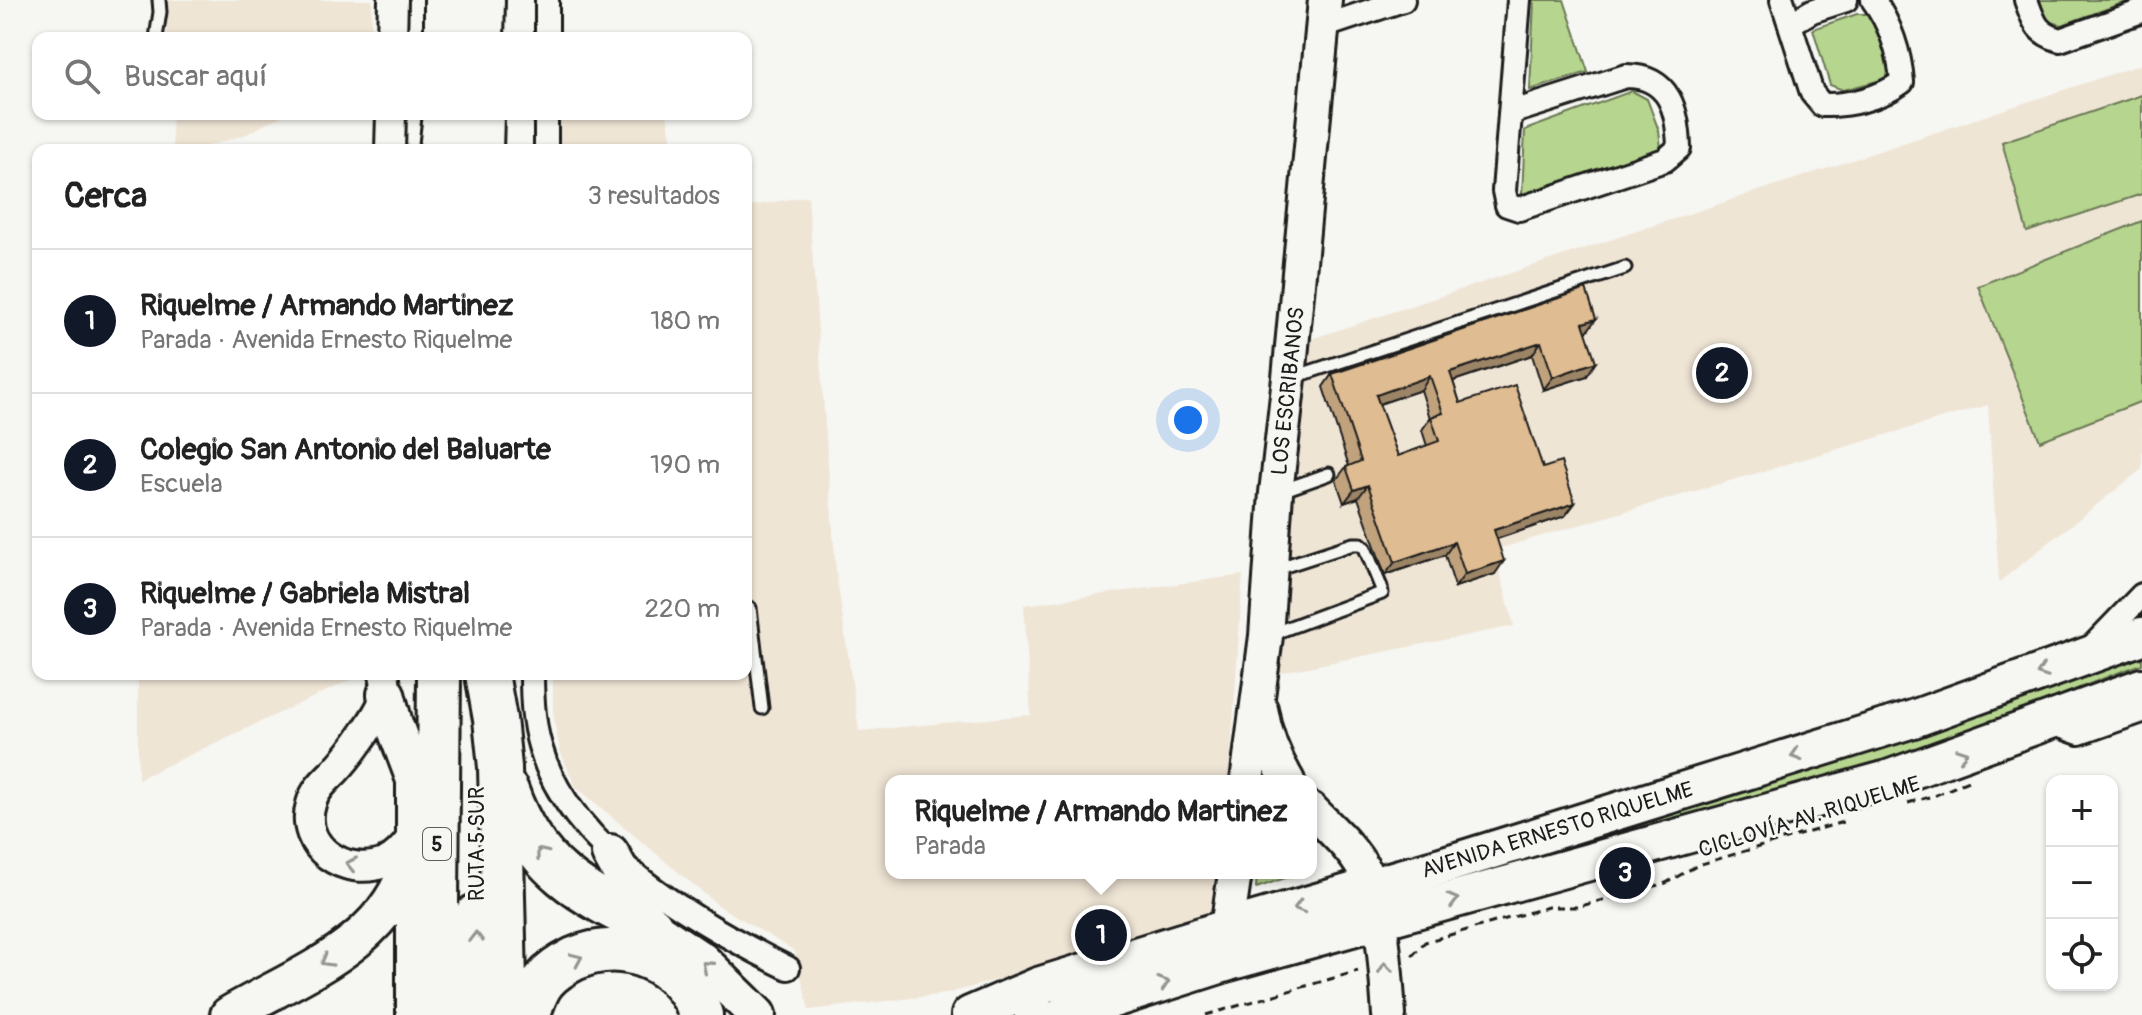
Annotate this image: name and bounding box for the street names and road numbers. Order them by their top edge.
street label: LOS ESCRIBANOS [1265,306,1311,477]
street label: CICLOVÍA AV. RIQUELME [1695,770,1923,864]
street label: AVENIDA ERNESTO RIQUELME [1418,775,1697,885]
street label: RUTA 5 SUR [463,787,491,901]
road number: 5 [423,828,451,860]

